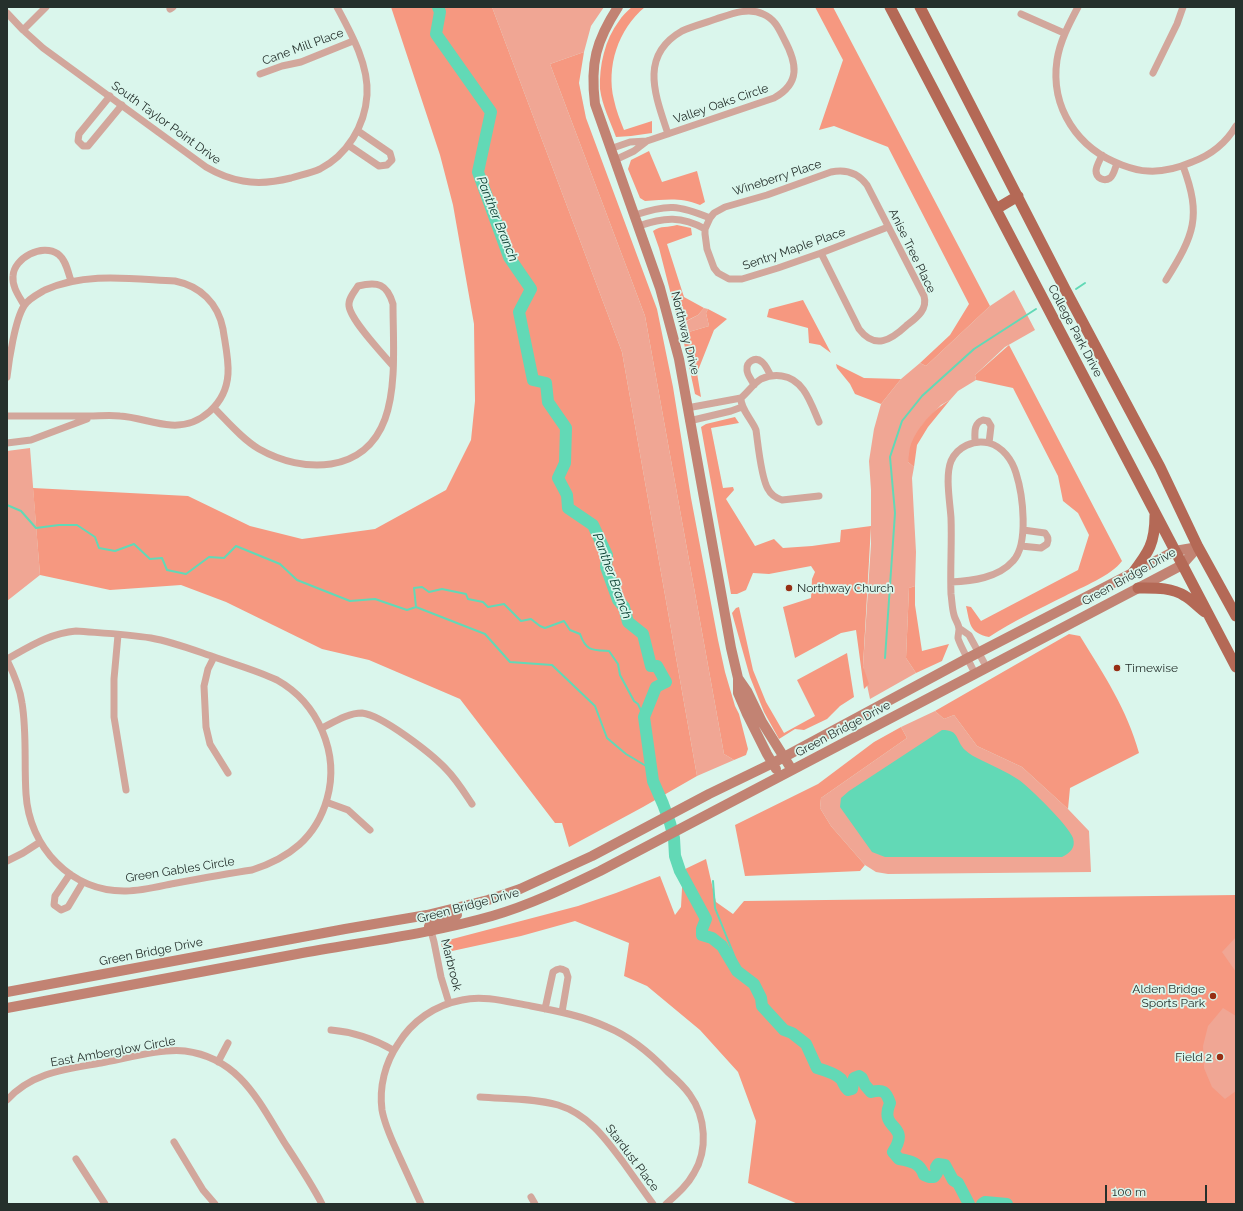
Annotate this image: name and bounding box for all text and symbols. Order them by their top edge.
street label: Cane Mill Place [260,26,346,68]
street label: South Taylor Point Drive [108,78,224,168]
street label: Valley Oaks Circle [672,81,770,127]
street label: Wineberry Place [731,157,823,199]
water label: Panther Branch [473,174,521,264]
street label: Anise Tree Place [885,207,939,295]
street label: Sentry Maple Place [741,225,847,273]
street label: College Park Drive [1045,282,1105,380]
street label: Northway Drive [668,290,702,376]
water label: Panther Branch [589,531,635,621]
street label: Green Bridge Drive [1080,545,1178,609]
place label: Northway Church [797,581,894,595]
marker: Northway Church [784,583,794,593]
place label: Timewise [1125,661,1178,675]
marker: Timewise [1112,663,1122,673]
street label: Green Bridge Drive [793,698,893,760]
street label: Green Gables Circle [124,854,236,886]
street label: Green Bridge Drive [415,885,521,927]
street label: Green Bridge Drive [98,935,204,969]
street label: Marbrook [438,937,464,993]
place label: Alden Bridge Sports Park [1132,982,1205,1010]
marker: Alden Bridge Sports Park [1208,991,1218,1001]
street label: East Amberglow Circle [49,1034,177,1070]
place label: Field 2 [1175,1050,1212,1064]
marker: Field 2 [1215,1052,1225,1062]
street label: Stardust Place [602,1122,662,1194]
scale bar [1107,1177,1209,1203]
text: 100 m [1112,1185,1146,1199]

